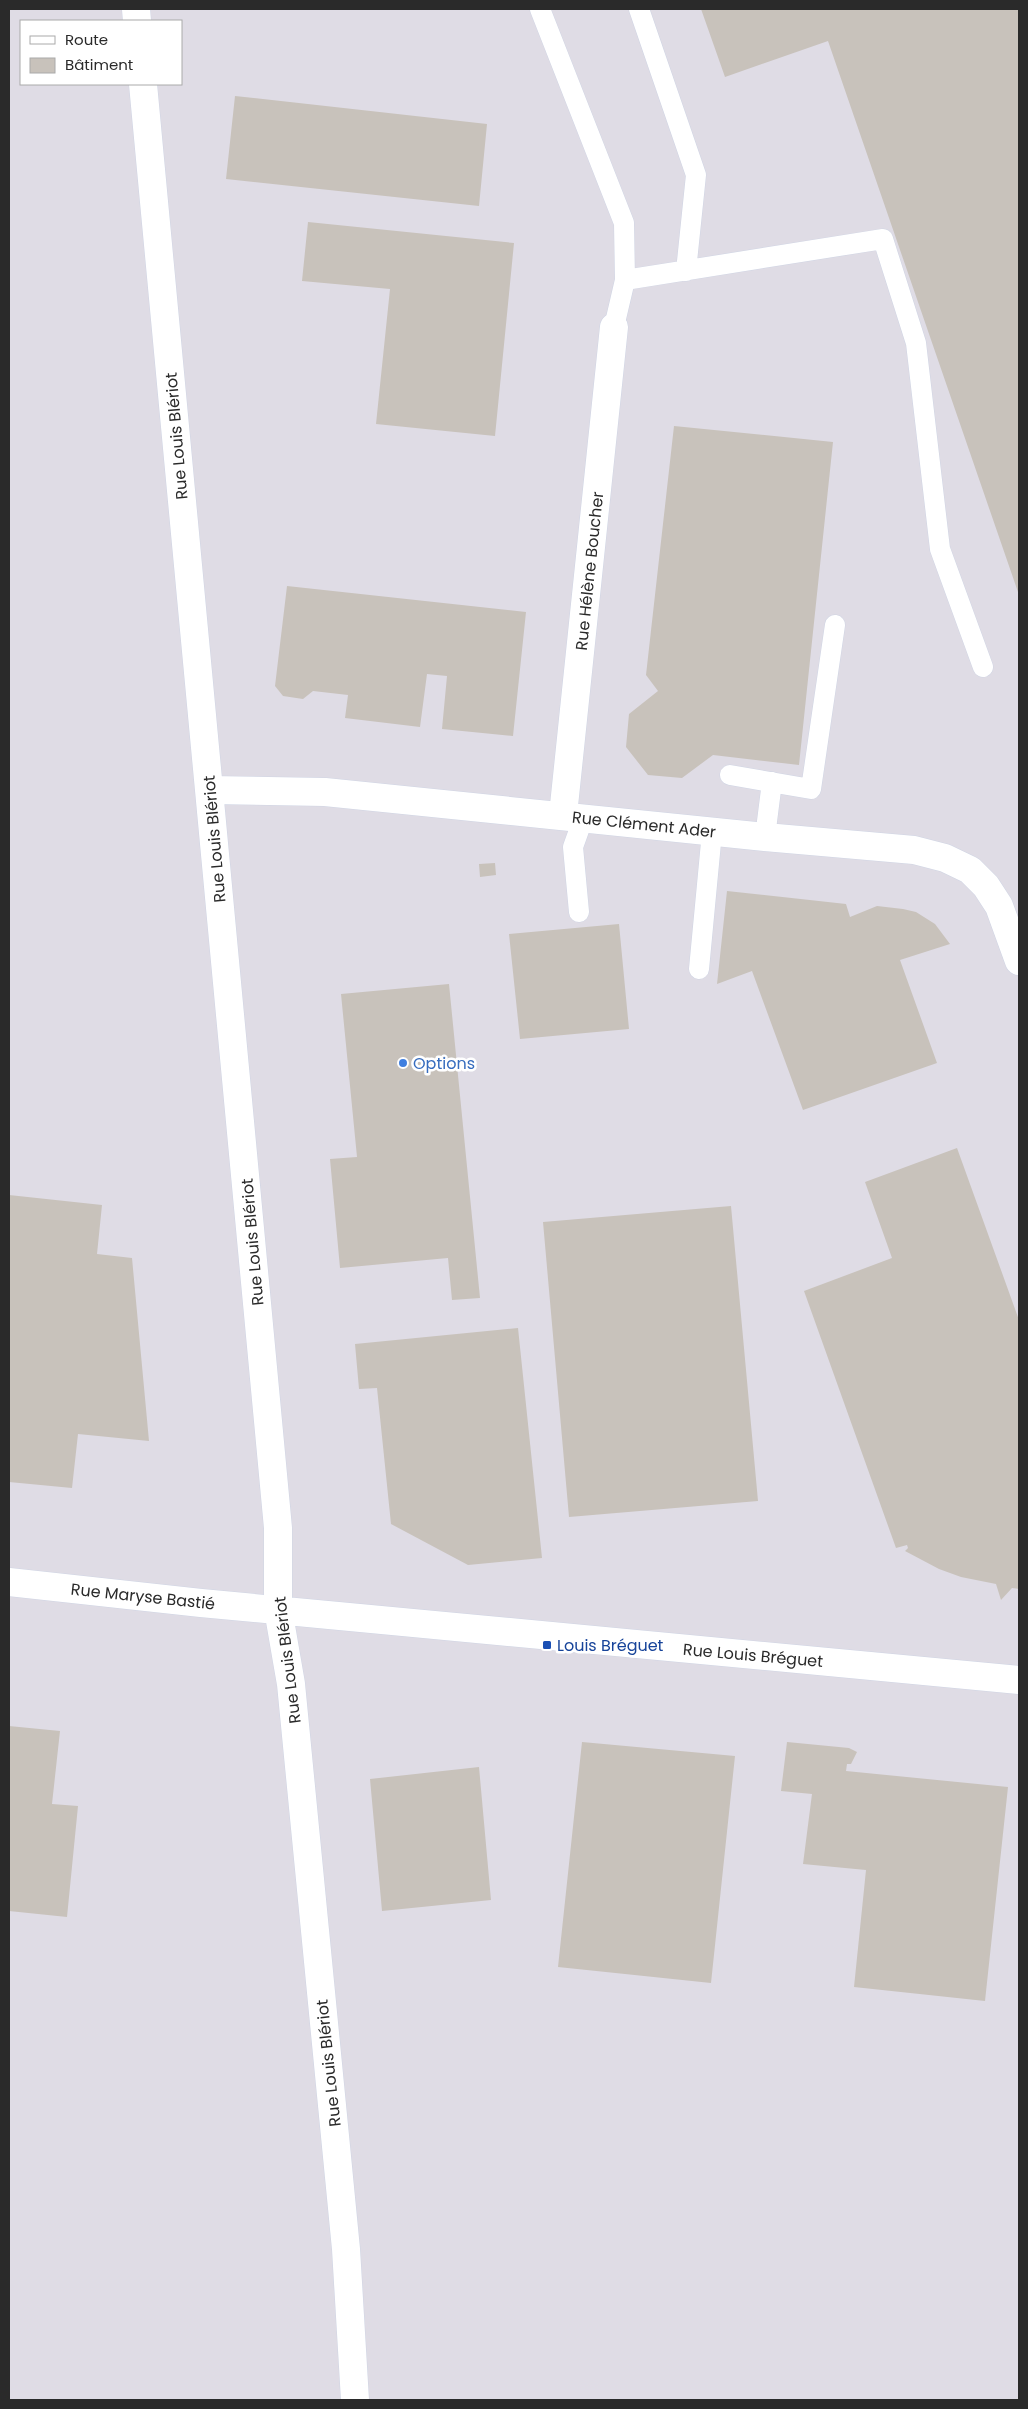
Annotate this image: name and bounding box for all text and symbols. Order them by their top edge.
legend [20,20,182,85]
text: Route [65,29,108,50]
text: Bâtiment [65,54,133,75]
street label: Rue Louis Blériot [159,371,194,501]
street label: Rue Hélène Boucher [570,490,609,652]
street label: Rue Louis Blériot [197,774,232,904]
street label: Rue Clément Ader [571,806,717,843]
place label: Options [413,1052,475,1075]
marker: Options [397,1057,409,1069]
street label: Rue Louis Blériot [235,1177,270,1307]
street label: Rue Maryse Bastié [70,1577,216,1616]
street label: Rue Louis Blériot [268,1595,307,1725]
place label: Louis Bréguet [557,1634,664,1657]
street label: Rue Louis Bréguet [682,1638,824,1673]
marker: Louis Bréguet [541,1639,553,1651]
street label: Rue Louis Blériot [310,1998,347,2128]

